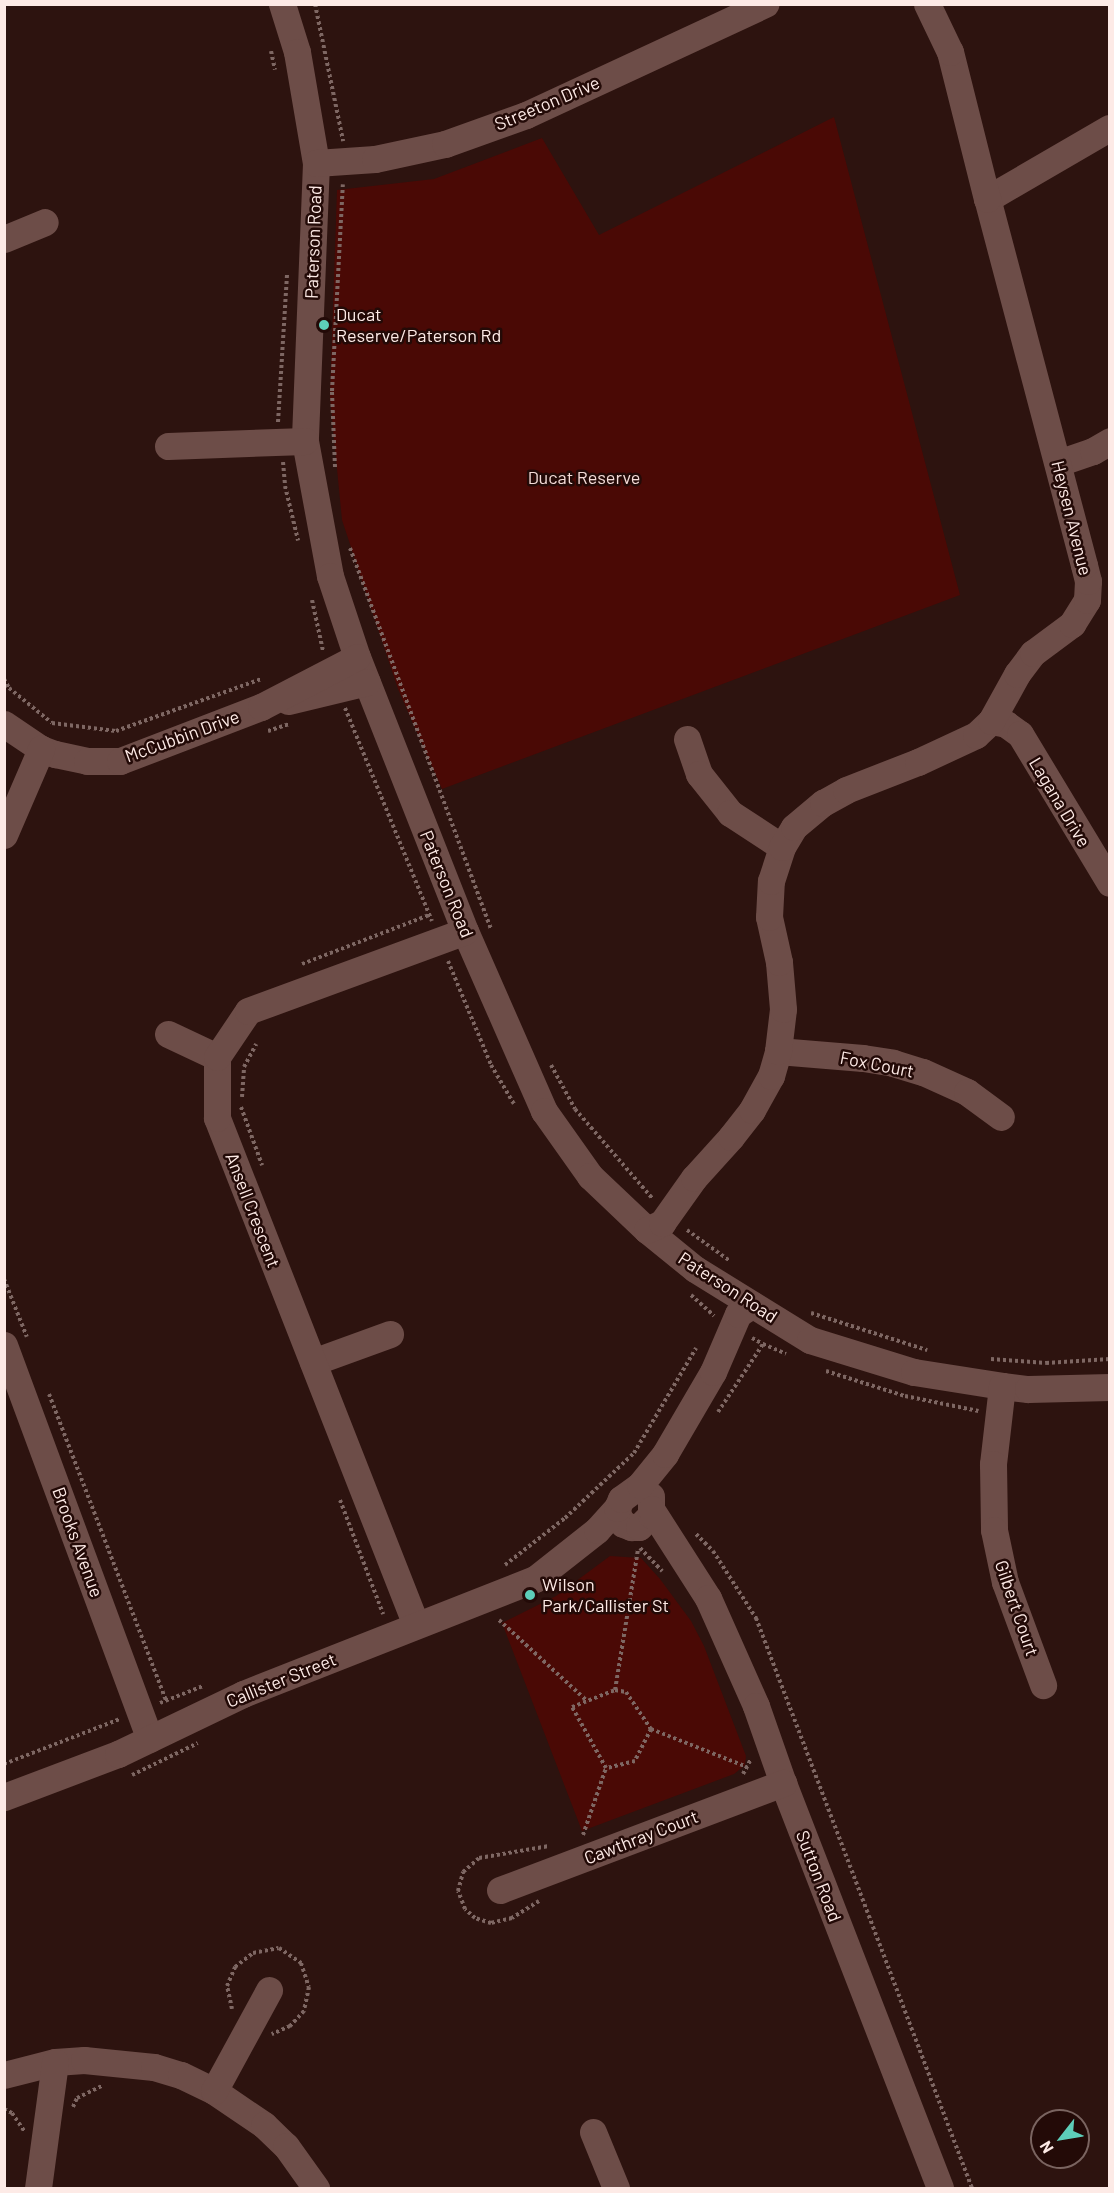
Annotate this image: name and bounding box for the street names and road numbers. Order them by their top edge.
street label: Streeton Drive [491,71,603,135]
street label: Paterson Road [300,185,326,299]
street label: Heysen Avenue [1047,458,1097,578]
street label: McCubbin Drive [122,705,242,767]
street label: Lagana Drive [1025,753,1095,851]
street label: Paterson Road [416,827,478,941]
street label: Fox Court [838,1046,916,1082]
street label: Ansell Crescent [221,1149,285,1271]
street label: Paterson Road [674,1247,782,1327]
street label: Brooks Avenue [48,1484,108,1600]
street label: Gilbert Court [991,1557,1043,1659]
street label: Callister Street [223,1648,339,1712]
street label: Cawthray Court [581,1805,701,1869]
street label: Sutton Road [792,1827,846,1925]

